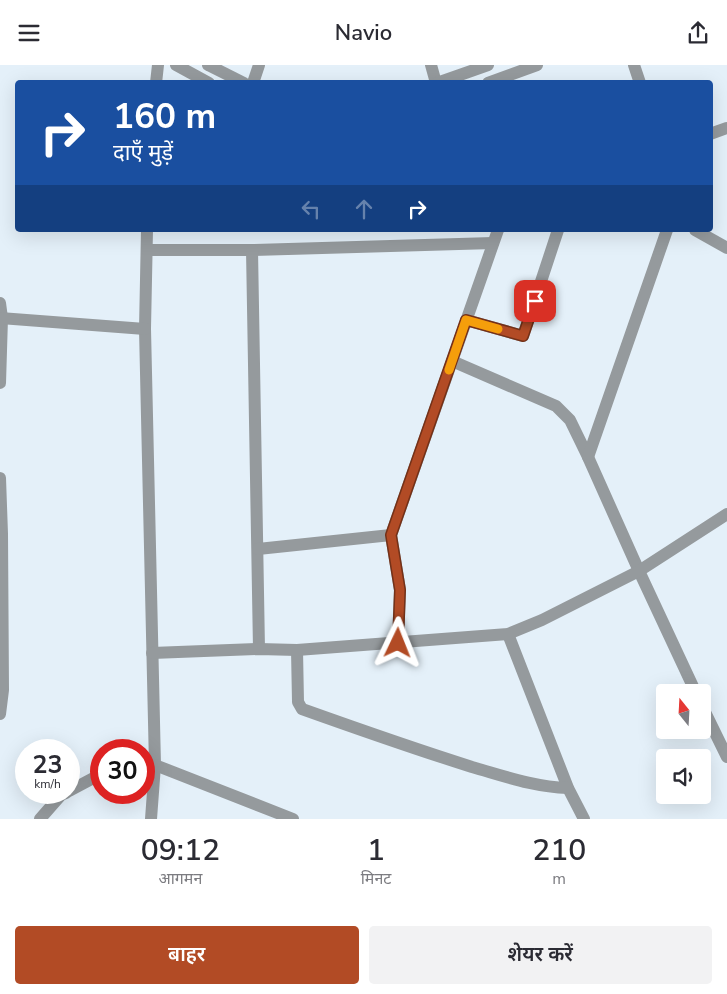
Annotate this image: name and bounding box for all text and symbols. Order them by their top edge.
text: Navio [335,18,392,48]
icon: menu [15,19,43,47]
icon: share [684,19,712,47]
text: 160 m [113,93,216,140]
icon: right [30,100,95,165]
text: दाएँ मुड़ें [113,138,173,168]
icon: left [297,195,325,223]
icon: ahead [350,195,378,223]
icon: right [403,195,431,223]
pin [514,280,556,322]
icon: arrive [521,287,549,315]
position arrow [371,616,423,668]
north arrow [656,684,711,739]
map controls [656,684,711,804]
speed limit sign: 30 [90,739,155,804]
text: 23 [32,748,63,782]
button: sound [656,749,711,804]
text: km/h [34,776,61,792]
text: 09:12 [141,830,220,871]
text: 1 [367,830,385,871]
text: 210 [532,830,586,871]
text: आगमन [158,868,202,890]
text: मिनट [361,868,391,890]
text: m [552,868,566,890]
button: बाहर [15,926,359,984]
button: शेयर करें [369,926,712,984]

